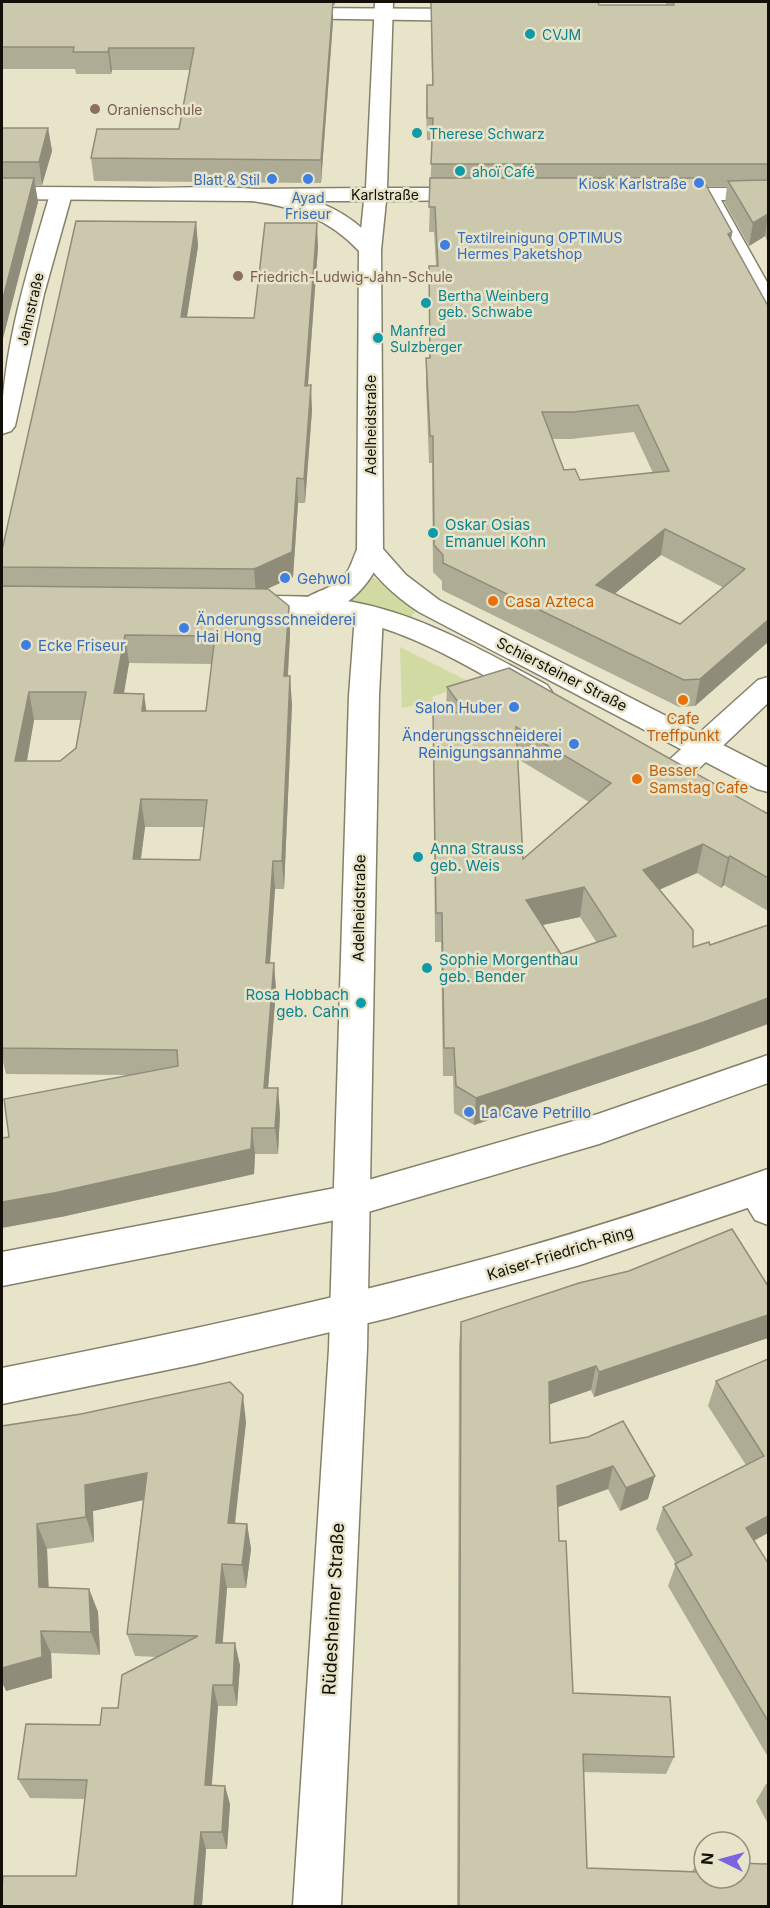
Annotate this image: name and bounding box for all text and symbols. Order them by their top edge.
place label: CVJM [542,26,581,43]
marker: CVJM [523,27,537,41]
place label: Oranienschule [107,101,202,118]
marker: Oranienschule [88,102,102,116]
place label: Therese Schwarz [429,125,545,142]
marker: Therese Schwarz [410,126,424,140]
place label: ahoï Café [472,163,535,180]
marker: ahoï Café [453,164,467,178]
place label: Blatt & Stil [194,171,260,188]
marker: Blatt & Stil [265,172,279,186]
marker: Ayad Friseur [301,172,315,186]
place label: Kiosk Karlstraße [579,175,687,192]
marker: Kiosk Karlstraße [692,176,706,190]
street label: Karlstraße [351,186,419,203]
place label: Ayad Friseur [285,189,331,222]
place label: Textilreinigung OPTIMUS Hermes Paketshop [457,229,622,262]
marker: Textilreinigung OPTIMUS Hermes Paketshop [438,238,452,252]
place label: Friedrich-Ludwig-Jahn-Schule [250,268,453,285]
marker: Friedrich-Ludwig-Jahn-Schule [231,269,245,283]
street label: Jahnstraße [13,271,47,347]
place label: Bertha Weinberg geb. Schwabe [438,287,549,320]
marker: Bertha Weinberg geb. Schwabe [419,296,433,310]
place label: Manfred Sulzberger [390,322,462,355]
marker: Manfred Sulzberger [371,331,385,345]
street label: Adelheidstraße [362,375,379,475]
place label: Oskar Osias Emanuel Kohn [445,515,546,551]
marker: Oskar Osias Emanuel Kohn [426,526,440,540]
place label: Gehwol [297,569,350,588]
marker: Gehwol [278,571,292,585]
place label: Casa Azteca [505,592,594,611]
marker: Casa Azteca [486,594,500,608]
place label: Änderungsschneiderei Hai Hong [196,610,356,646]
marker: Änderungsschneiderei Hai Hong [177,621,191,635]
street label: Schiersteiner Straße [493,633,631,715]
place label: Ecke Friseur [38,636,126,655]
marker: Ecke Friseur [19,638,33,652]
marker: Cafe Treffpunkt [676,693,690,707]
place label: Salon Huber [415,698,502,717]
marker: Salon Huber [507,700,521,714]
place label: Cafe Treffpunkt [646,709,720,745]
place label: Änderungsschneiderei Reinigungsannahme [402,726,562,762]
marker: Änderungsschneiderei Reinigungsannahme [567,737,581,751]
place label: Besser Samstag Cafe [649,761,748,797]
marker: Besser Samstag Cafe [630,772,644,786]
place label: Anna Strauss geb. Weis [430,839,524,875]
marker: Anna Strauss geb. Weis [411,850,425,864]
street label: Adelheidstraße [349,854,369,962]
place label: Sophie Morgenthau geb. Bender [439,950,578,986]
marker: Sophie Morgenthau geb. Bender [420,961,434,975]
place label: Rosa Hobbach geb. Cahn [245,985,349,1021]
marker: Rosa Hobbach geb. Cahn [354,996,368,1010]
place label: La Cave Petrillo [481,1103,591,1122]
marker: La Cave Petrillo [462,1105,476,1119]
street label: Kaiser-Friedrich-Ring [485,1222,635,1284]
street label: Rüdesheimer Straße [318,1522,348,1696]
north arrow [692,1830,752,1890]
text: N [697,1852,718,1866]

